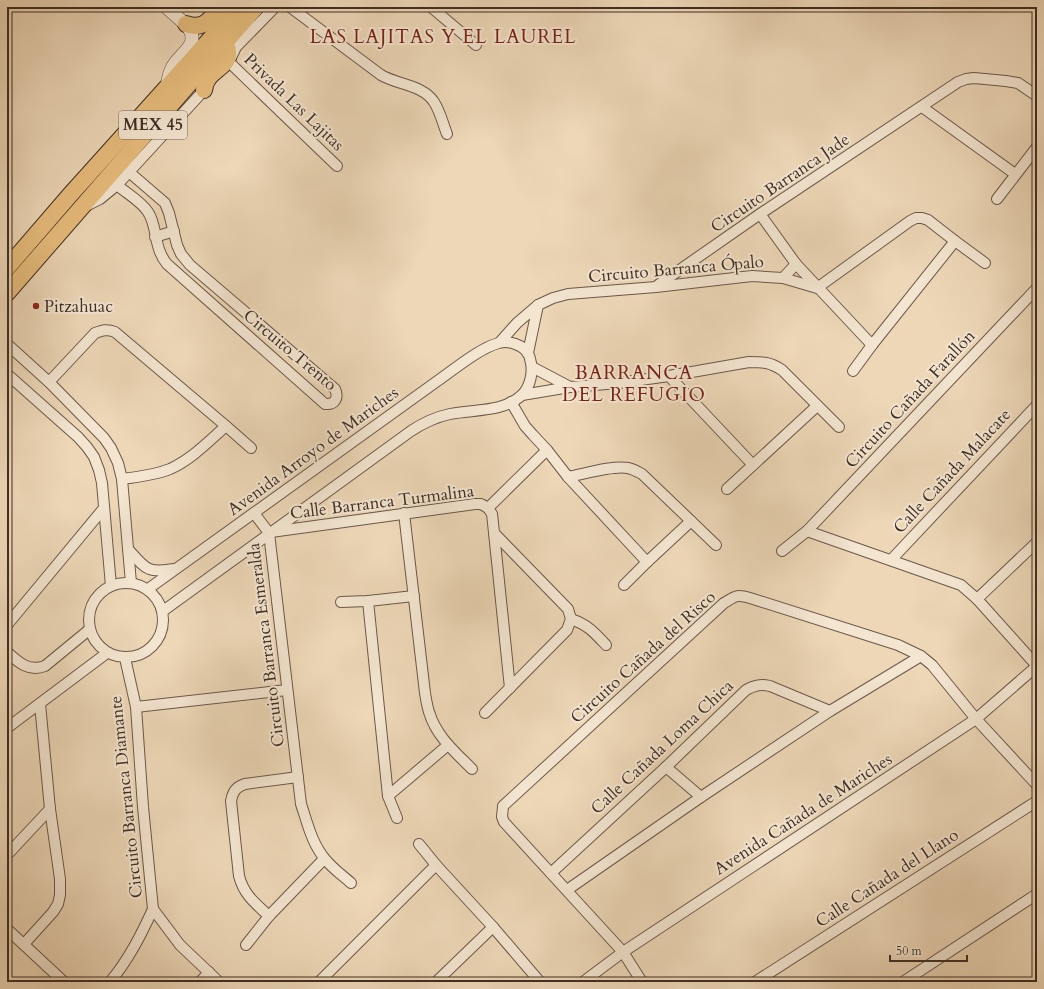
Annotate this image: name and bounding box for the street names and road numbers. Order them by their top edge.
street label: Privada Las Lajitas [239,48,349,156]
road number: MEX 45 [119,111,187,139]
street label: Circuito Barranca Jade [706,128,854,238]
street label: Circuito Barranca Ópalo [587,249,765,288]
street label: Circuito Trento [238,304,342,396]
street label: Circuito Cañada Farallón [840,325,980,473]
street label: Avenida Arroyo de Mariches [223,381,404,521]
street label: Calle Cañada Malacate [888,404,1016,538]
street label: Calle Barranca Turmalina [289,479,476,525]
street label: Circuito Barranca Esmeralda [242,541,290,748]
street label: Circuito Cañada del Risco [565,586,721,728]
street label: Calle Cañada Loma Chica [586,674,739,819]
street label: Circuito Barranca Diamante [104,695,148,899]
street label: Avenida Cañada de Mariches [709,747,897,880]
street label: Calle Cañada del Llano [811,823,963,933]

